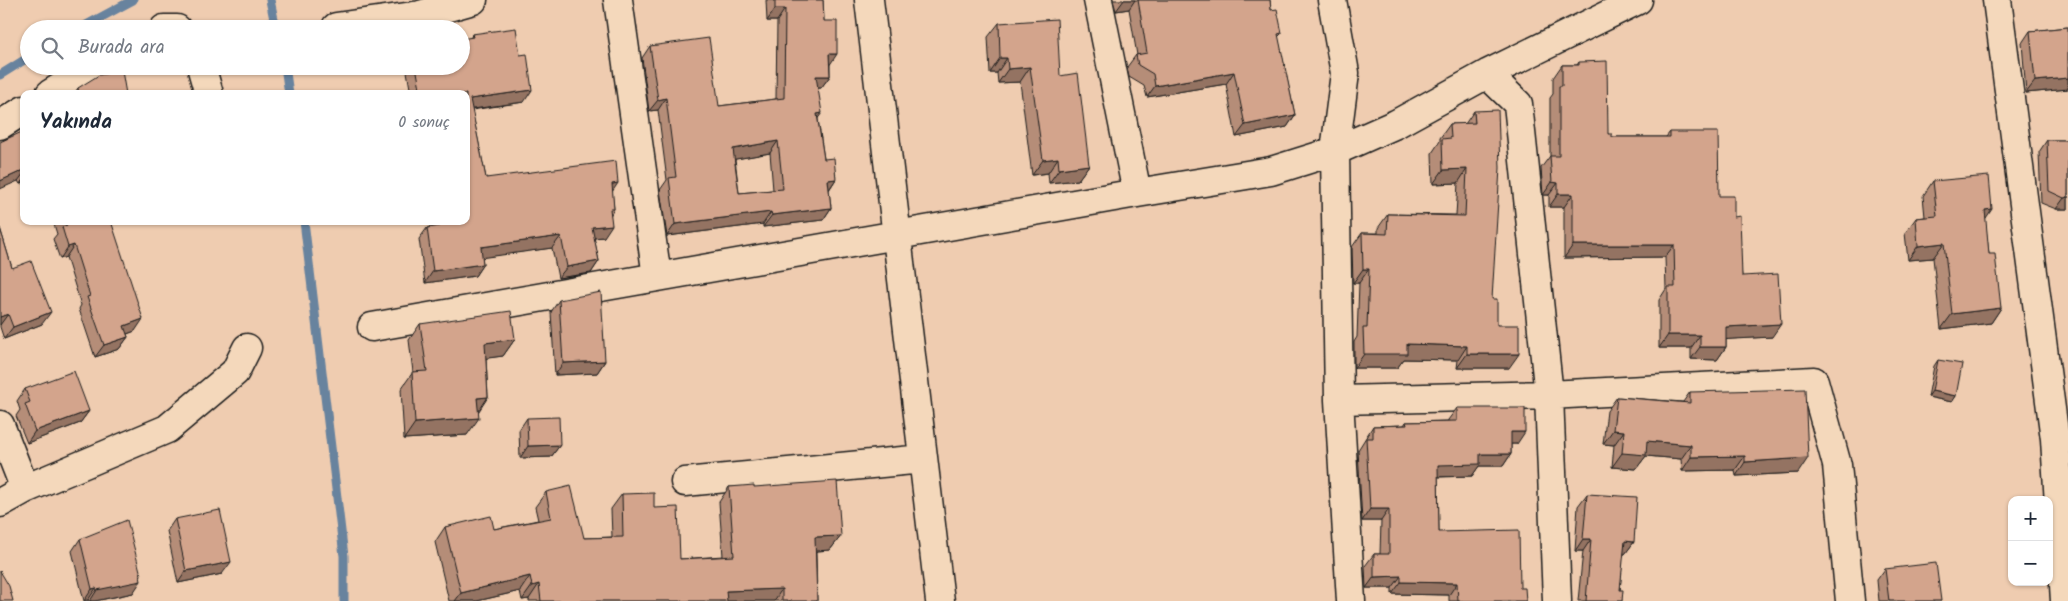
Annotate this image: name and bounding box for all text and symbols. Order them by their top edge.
search box [20,20,470,75]
text: Burada ara [78,33,165,63]
icon: search [38,34,66,62]
text: Yakında [40,106,112,139]
text: 0 sonuç [398,110,450,135]
map controls [2008,496,2053,586]
button: + [2008,496,2053,541]
button: − [2008,541,2053,586]

